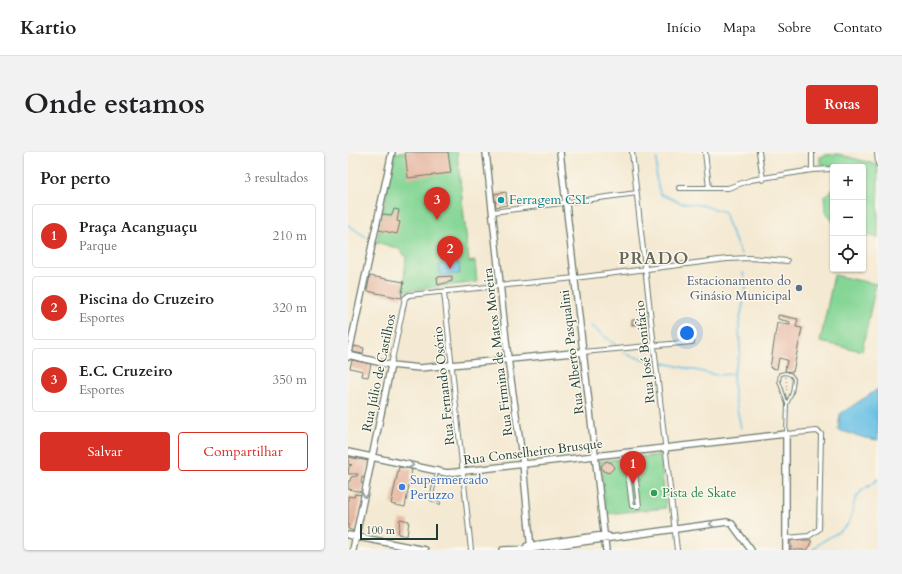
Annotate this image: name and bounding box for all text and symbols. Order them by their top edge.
text: Kartio [20,15,76,41]
text: Início [666,18,701,37]
text: Mapa [723,18,756,37]
text: Sobre [778,18,811,37]
text: Contato [833,18,882,37]
text: Onde estamos [24,85,205,123]
button: Rotas [806,85,878,124]
map controls [830,164,866,272]
button: + [830,164,866,200]
text: Por perto [40,167,110,190]
text: 3 resultados [244,169,308,187]
pin: 3 [424,187,450,220]
place label: Ferragem CSL [509,191,590,209]
marker: Ferragem CSL [496,195,506,205]
button: − [830,200,866,236]
text: Praça Acanguaçu [79,217,198,237]
text: 1 [51,227,57,245]
text: 210 m [273,227,307,245]
pin: 2 [437,236,463,269]
button: locate [830,236,866,272]
text: Parque [79,237,117,255]
district label: PRADO [619,247,689,270]
street label: Rua Firmina de Matos Moreira [479,267,517,437]
place label: Estacionamento do Ginásio Municipal [686,272,792,305]
marker: Estacionamento do Ginásio Municipal [794,283,804,293]
street label: Rua Alberto Pasqualini [555,288,589,415]
text: Piscina do Cruzeiro [79,289,214,309]
text: 2 [51,299,57,317]
text: 320 m [273,299,307,317]
street label: Rua José Bonifácio [631,300,659,404]
text: Esportes [79,309,124,327]
street label: Rua Júlio de Castilhos [358,312,400,434]
your location [677,323,697,343]
street label: Rua Fernando Osório [429,326,459,446]
text: E.C. Cruzeiro [79,361,173,381]
text: 3 [51,371,57,389]
text: 350 m [273,371,307,389]
text: Esportes [79,381,124,399]
button: Salvar [40,432,170,471]
button: Compartilhar [178,432,308,471]
street label: Rua Conselheiro Brusque [462,435,604,469]
pin: 1 [620,451,646,484]
one-way arrow [408,461,414,469]
place label: Supermercado Peruzzo [410,471,488,504]
marker: Supermercado Peruzzo [397,482,407,492]
place label: Pista de Skate [662,484,736,502]
marker: Pista de Skate [649,488,659,498]
one-way arrow [361,492,369,498]
one-way arrow [709,519,715,528]
scale bar [360,522,438,541]
text: 100 m [366,523,395,538]

